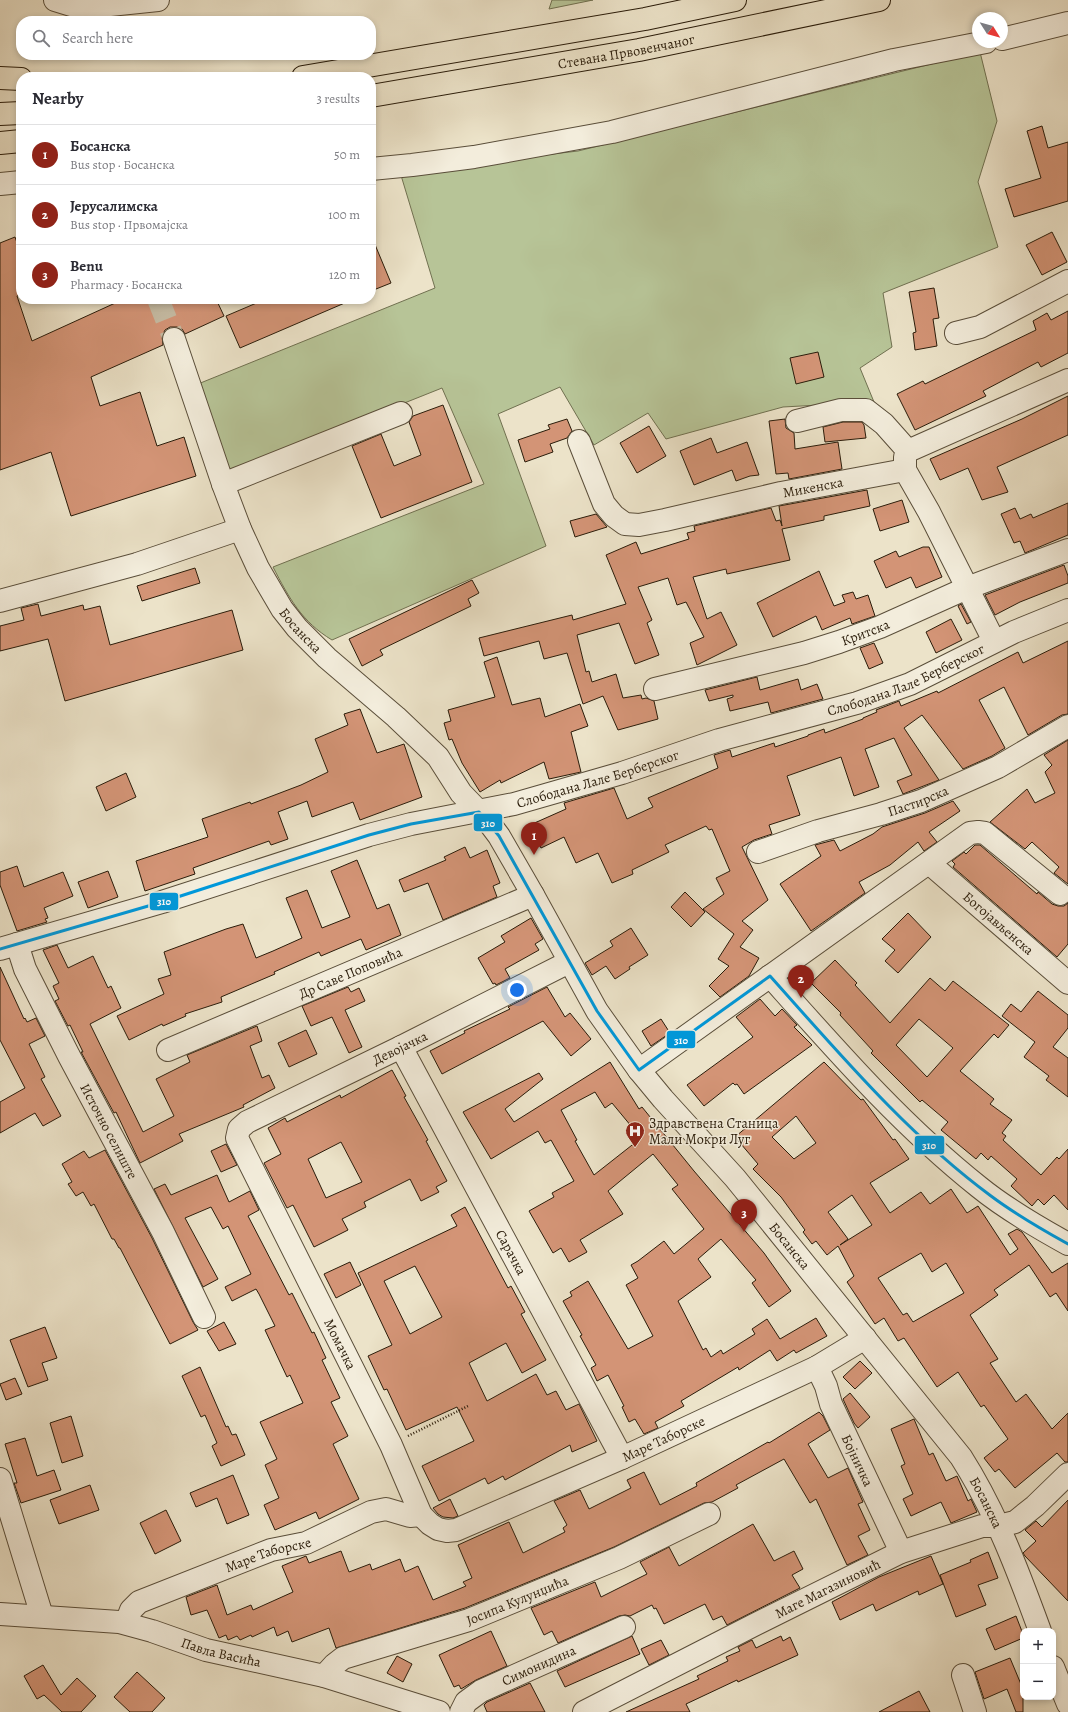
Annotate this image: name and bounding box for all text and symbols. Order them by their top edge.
north arrow [972,12,1008,48]
search box [16,16,376,60]
icon: search [30,27,52,49]
text: Search here [62,28,133,48]
street label: Стевана Првовенчаног [556,29,696,73]
text: Nearby [32,87,83,110]
text: 3 results [316,90,360,107]
text: Босанска [70,136,131,156]
text: 1 [43,146,47,163]
text: 50 m [334,146,360,163]
text: Bus stop · Босанска [70,156,175,173]
text: Јерусалимска [70,196,158,216]
text: 2 [42,206,48,223]
text: 100 m [328,206,360,223]
text: Bus stop · Првомајска [70,216,188,233]
text: Benu [70,256,103,276]
text: 3 [42,266,48,283]
text: 120 m [329,266,360,283]
text: Pharmacy · Босанска [70,276,183,293]
street label: Микенска [781,472,845,502]
street label: Босанска [275,604,327,658]
street label: Критска [839,614,893,650]
street label: Слободана Лале Берберског [825,639,988,720]
street label: Слободана Лале Берберског [514,745,681,812]
street label: Пастирска [885,780,952,821]
line badge: 310 [473,813,503,832]
text: 310 [481,816,496,831]
pin: 1 [521,822,547,855]
street label: Богојављенска [959,887,1039,959]
line badge: 310 [149,892,179,911]
text: 310 [157,894,172,909]
street label: Др Саве Поповића [296,942,405,1003]
pin: 2 [788,965,814,998]
your location [507,980,527,1000]
street label: Девојачка [369,1026,431,1070]
line badge: 310 [666,1030,696,1049]
text: 310 [674,1033,689,1048]
street label: Источно селиште [76,1080,142,1182]
place label: Здравствена Станица Мали Мокри Луг [649,1114,779,1149]
hospital icon: Здравствена Станица Мали Мокри Луг [624,1120,646,1148]
line badge: 310 [914,1135,945,1155]
text: 310 [922,1138,937,1153]
pin: 3 [731,1199,757,1232]
street label: Босанска [765,1218,815,1274]
street label: Сарачка [491,1226,532,1279]
street label: Момачка [320,1315,361,1373]
street label: Маре Таборске [619,1411,708,1466]
street label: Бојничка [837,1431,878,1490]
street label: Босанска [965,1473,1008,1532]
street label: Маре Таборске [222,1532,315,1577]
street label: Маге Магазиновић [771,1554,884,1623]
street label: Јосипа Кулунџића [464,1570,572,1630]
map controls [1020,1628,1056,1700]
button: + [1020,1628,1056,1664]
street label: Павла Васића [179,1632,264,1672]
street label: Симонидина [499,1640,579,1690]
button: − [1020,1664,1056,1700]

